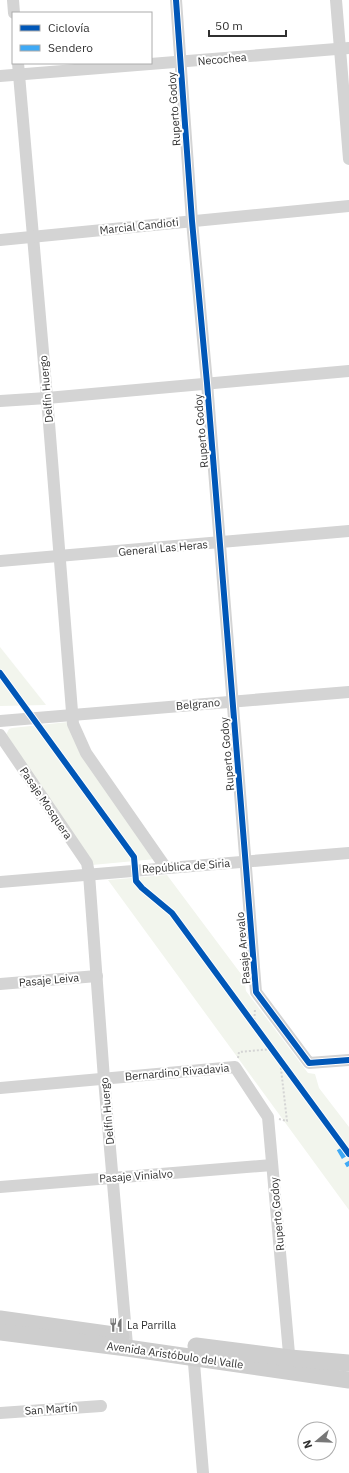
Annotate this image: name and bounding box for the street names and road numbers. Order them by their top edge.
street label: Necochea [197,50,247,68]
street label: Ruperto Godoy [164,71,184,146]
street label: Marcial Candioti [99,215,179,237]
street label: Delfín Huergo [36,355,56,423]
street label: Ruperto Godoy [191,393,211,469]
street label: General Las Heras [118,537,208,559]
street label: Belgrano [175,695,221,713]
street label: Ruperto Godoy [217,716,237,792]
street label: Pasaje Mosquera [17,764,75,842]
street label: República de Siria [141,856,231,876]
street label: Pasaje Arevalo [233,911,253,985]
street label: Pasaje Leiva [18,970,80,990]
street label: Bernardino Rivadavia [124,1060,230,1084]
street label: Delfín Huergo [97,1077,117,1145]
street label: Pasaje Vinialvo [99,1166,173,1186]
street label: Ruperto Godoy [267,1176,287,1252]
street label: Avenida Aristóbulo del Valle [106,1338,244,1372]
street label: San Martín [24,1400,78,1418]

